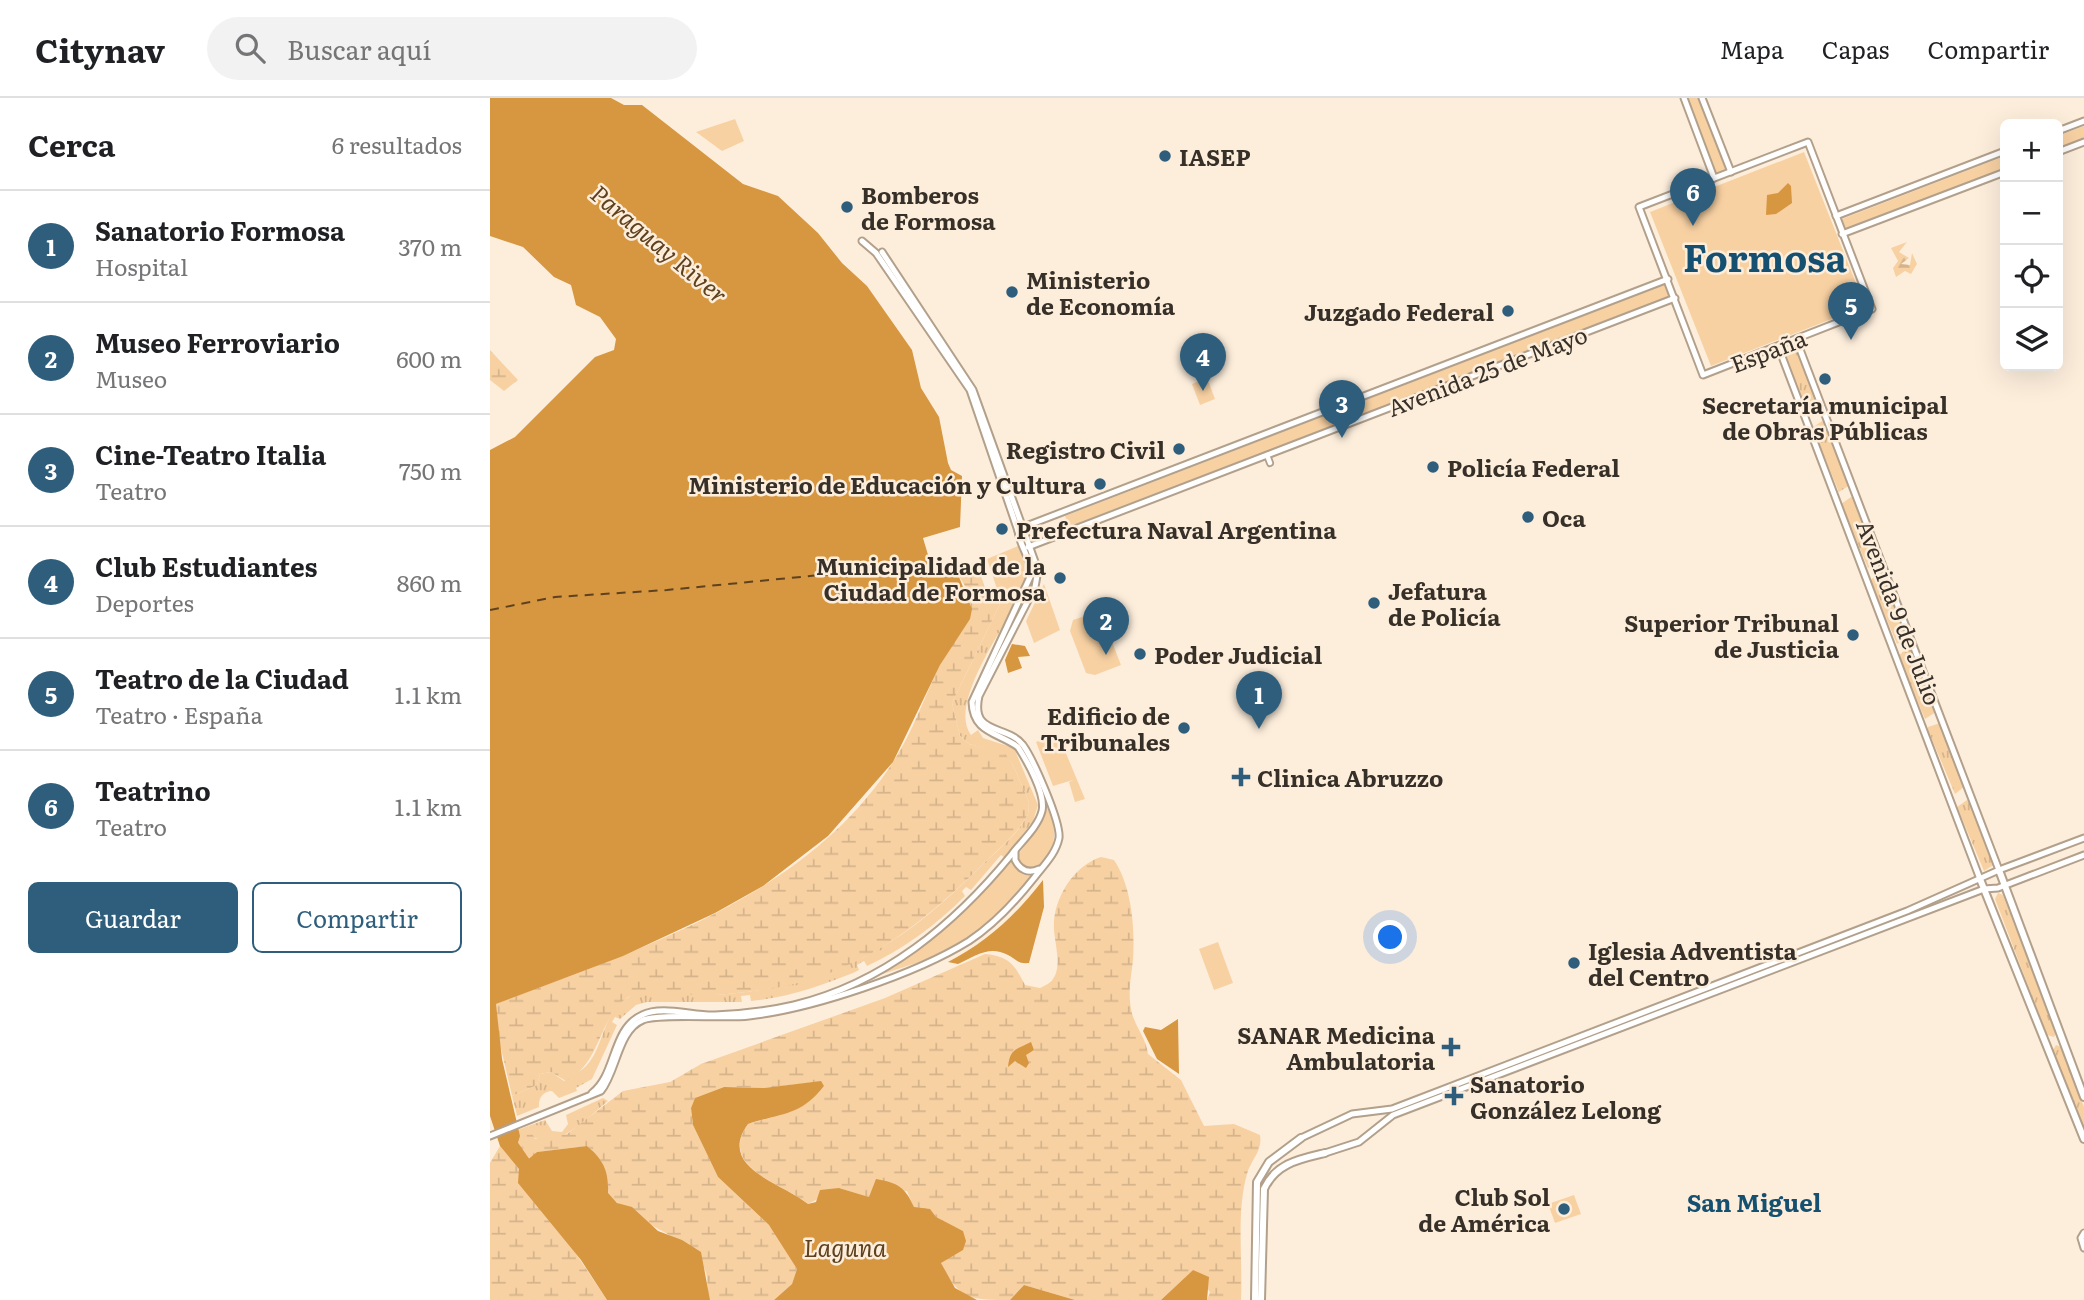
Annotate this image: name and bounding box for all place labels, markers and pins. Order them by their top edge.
place label: IASEP [1179,139,1250,173]
marker: IASEP [1157,148,1173,164]
pin: 6 [1670,168,1716,226]
place label: Bomberos de Formosa [861,177,996,237]
marker: Bomberos de Formosa [839,199,855,215]
place label: Ministerio de Economía [1026,262,1176,322]
pin: 5 [1828,282,1874,340]
marker: Ministerio de Economía [1004,284,1020,300]
place label: Juzgado Federal [1304,294,1494,328]
marker: Juzgado Federal [1500,303,1516,319]
pin: 4 [1180,333,1226,391]
marker: Secretaría municipal de Obras Públicas [1817,371,1833,387]
pin: 3 [1319,380,1365,438]
place label: Secretaría municipal de Obras Públicas [1702,387,1948,447]
place label: Registro Civil [1006,432,1165,466]
marker: Registro Civil [1171,441,1187,457]
place label: Policía Federal [1447,450,1620,484]
marker: Policía Federal [1425,459,1441,475]
place label: Ministerio de Educación y Cultura [688,467,1087,501]
marker: Ministerio de Educación y Cultura [1092,476,1108,492]
place label: Oca [1542,500,1586,534]
marker: Oca [1520,509,1536,525]
place label: Prefectura Naval Argentina [1016,512,1337,546]
marker: Prefectura Naval Argentina [994,521,1010,537]
place label: Municipalidad de la Ciudad de Formosa [816,548,1047,608]
marker: Municipalidad de la Ciudad de Formosa [1052,570,1068,586]
place label: Jefatura de Policía [1388,573,1501,633]
marker: Jefatura de Policía [1366,595,1382,611]
pin: 2 [1083,597,1129,655]
place label: Superior Tribunal de Justicia [1624,605,1840,665]
marker: Superior Tribunal de Justicia [1845,627,1861,643]
place label: Poder Judicial [1154,637,1322,671]
marker: Poder Judicial [1132,646,1148,662]
pin: 1 [1236,671,1282,729]
place label: Edificio de Tribunales [1041,698,1170,758]
marker: Edificio de Tribunales [1176,720,1192,736]
place label: Clinica Abruzzo [1257,760,1443,794]
marker: Clinica Abruzzo [1231,767,1251,787]
place label: Iglesia Adventista del Centro [1588,933,1798,993]
marker: Iglesia Adventista del Centro [1566,955,1582,971]
place label: SANAR Medicina Ambulatoria [1237,1017,1436,1077]
marker: SANAR Medicina Ambulatoria [1441,1037,1461,1057]
place label: Sanatorio González Lelong [1470,1066,1662,1126]
marker: Sanatorio González Lelong [1444,1086,1464,1106]
place label: Club Sol de América [1418,1179,1551,1239]
marker: Club Sol de América [1556,1201,1572,1217]

